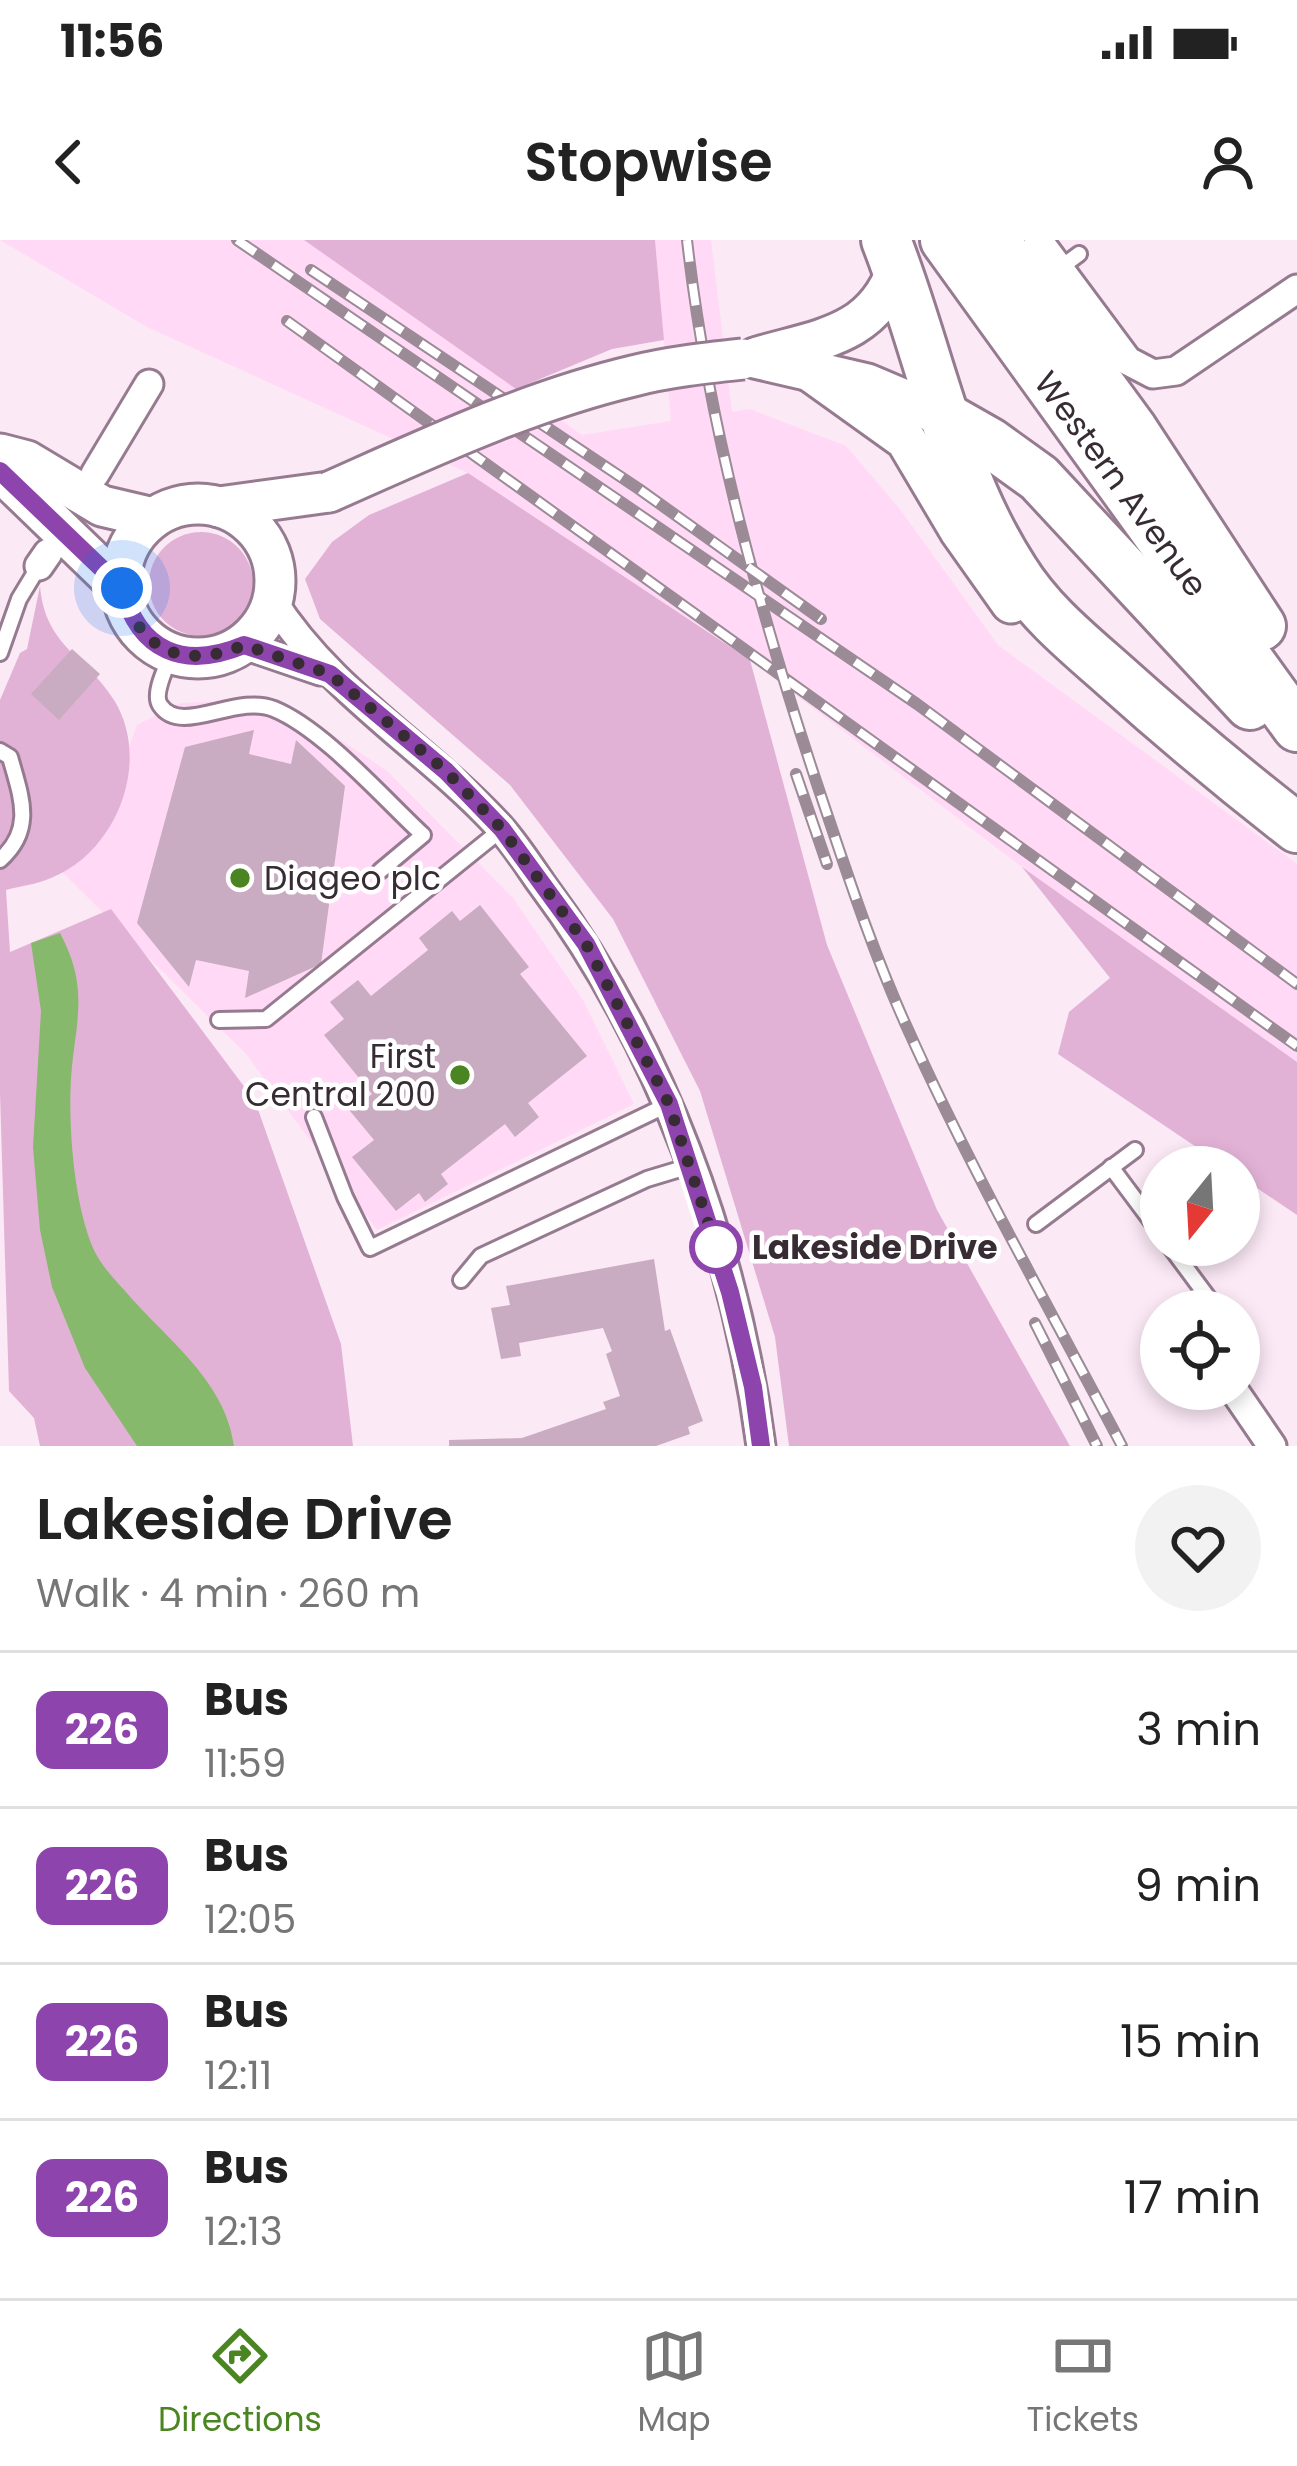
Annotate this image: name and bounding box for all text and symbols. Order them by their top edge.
text: 11:56 [60,10,165,73]
text: Stopwise [524,124,773,200]
icon: back [36,129,102,195]
icon: person [1195,129,1261,195]
street label: Western Avenue [1023,362,1219,606]
your location [92,558,152,618]
place label: Diageo plc [264,855,441,902]
marker: Diageo plc [227,865,253,891]
place label: First Central 200 [245,1033,436,1118]
marker: First Central 200 [447,1062,473,1088]
north arrow [1140,1146,1260,1266]
map controls [1140,1146,1260,1410]
marker: Lakeside Drive [691,1222,741,1272]
place label: Lakeside Drive [752,1224,998,1271]
button: locate [1140,1290,1260,1410]
text: Lakeside Drive [36,1479,453,1559]
button: heart [1135,1485,1261,1611]
text: Walk · 4 min · 260 m [36,1566,420,1621]
text: Bus [204,1668,289,1731]
text: 3 min [1136,1698,1261,1761]
text: 226 [65,1700,139,1759]
text: 11:59 [204,1736,286,1791]
text: Bus [204,1824,289,1887]
text: 9 min [1134,1854,1261,1917]
text: 226 [65,1856,139,1915]
text: 12:05 [204,1892,296,1947]
text: Bus [204,1980,289,2043]
text: 15 min [1120,2010,1261,2073]
text: 226 [65,2012,139,2071]
text: 12:11 [204,2048,272,2103]
text: Bus [204,2136,289,2199]
text: 17 min [1124,2166,1261,2229]
text: 226 [65,2168,139,2227]
text: 12:13 [204,2204,283,2259]
tab: Directions [158,2323,322,2445]
tab: Map [638,2323,711,2445]
tab: Tickets [1026,2323,1139,2445]

